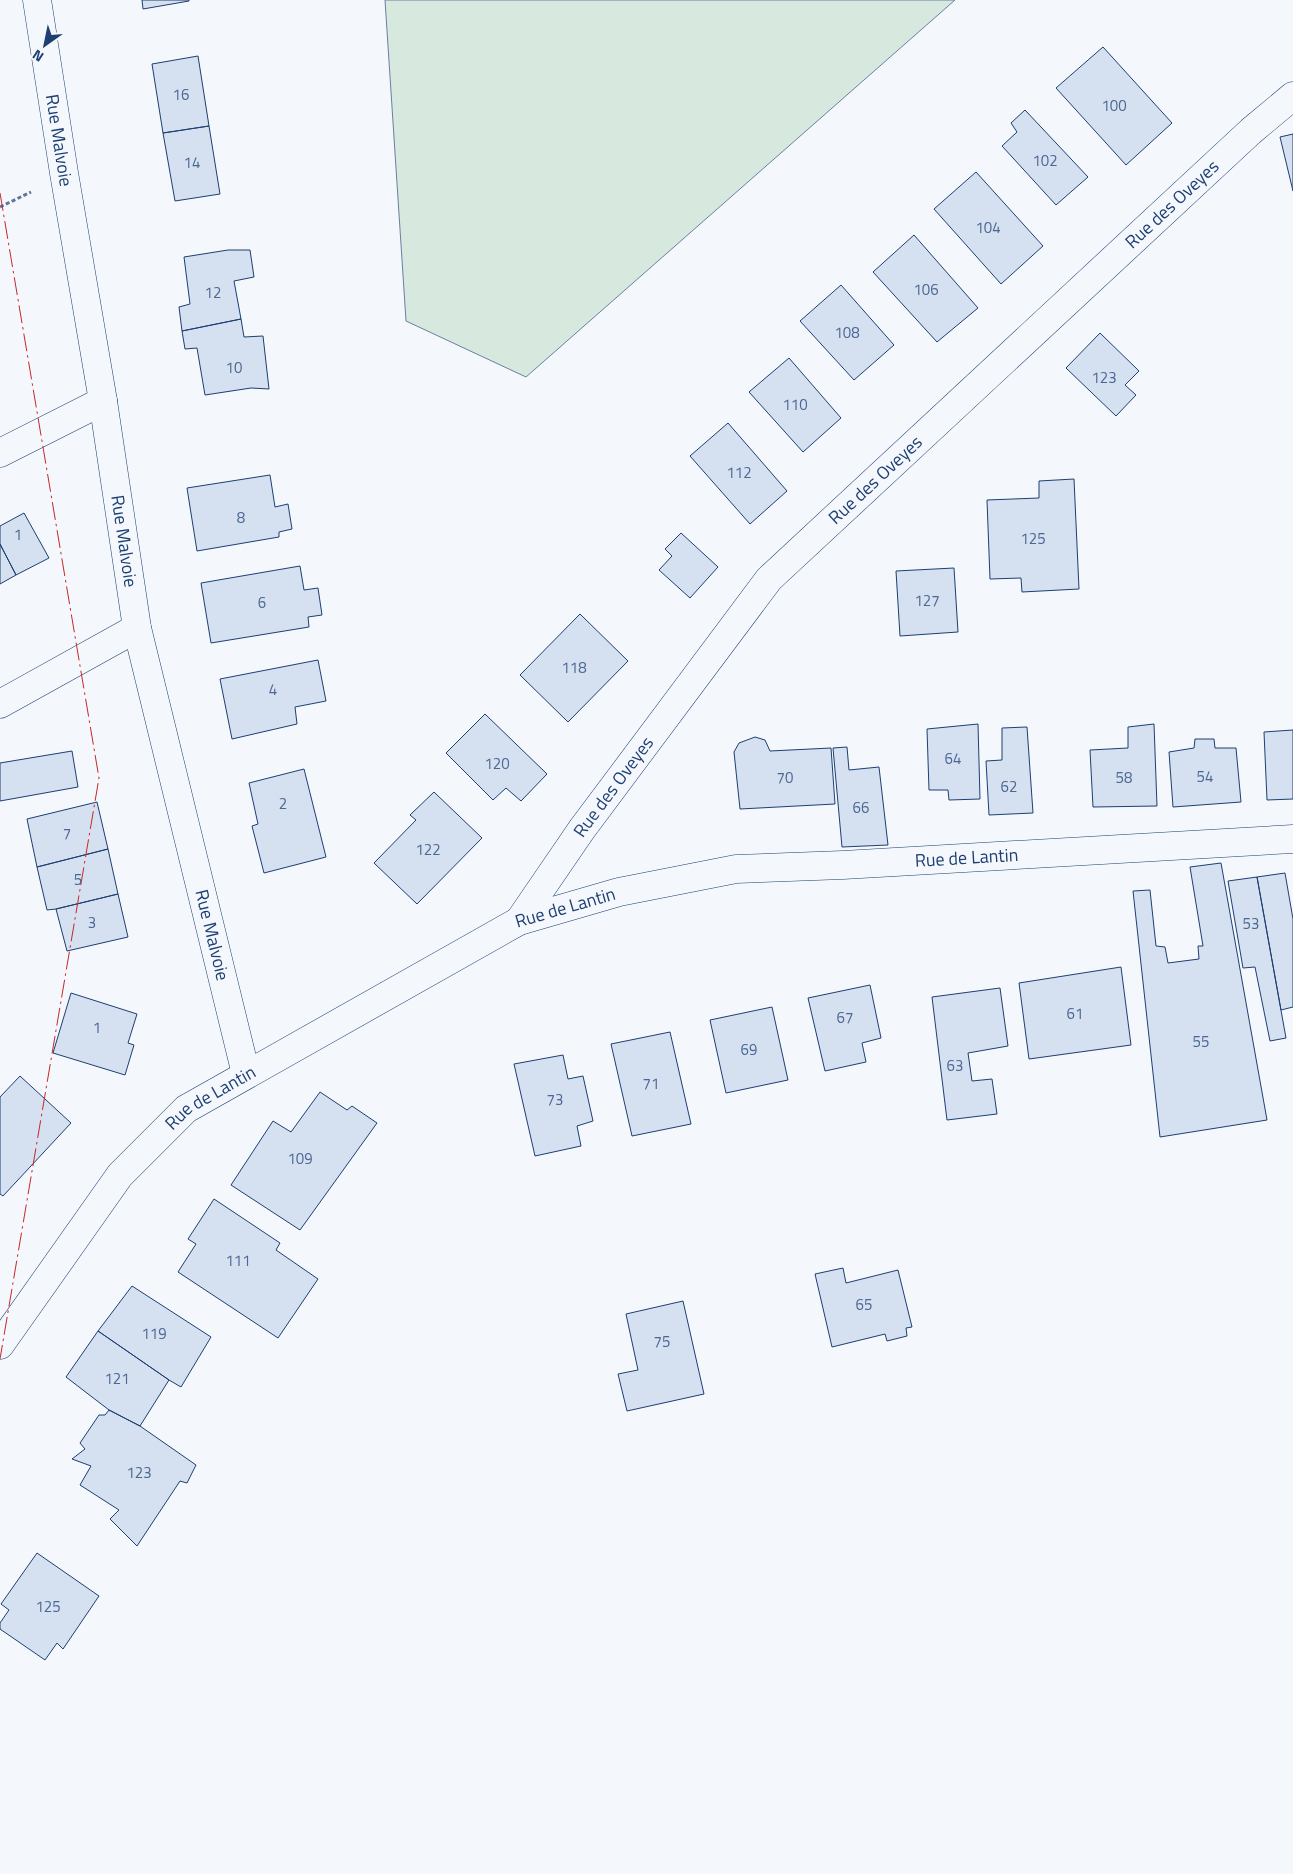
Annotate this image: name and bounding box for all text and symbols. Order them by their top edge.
north arrow [20,20,70,70]
text: N [28,45,47,68]
house number: 16 [173,83,189,106]
street label: Rue Malvoie [39,92,80,188]
house number: 100 [1101,94,1127,117]
house number: 102 [1032,149,1058,172]
house number: 14 [184,151,200,174]
street label: Rue des Oveyes [1119,153,1225,255]
house number: 104 [975,216,1001,239]
house number: 106 [913,278,939,301]
house number: 12 [205,281,221,304]
house number: 108 [834,321,860,344]
house number: 10 [226,356,242,379]
house number: 123 [1091,366,1117,389]
house number: 110 [782,393,808,416]
street label: Rue des Oveyes [822,429,928,530]
house number: 112 [726,461,752,484]
street label: Rue Malvoie [104,493,145,589]
house number: 8 [237,506,245,529]
house number: 1 [14,523,22,546]
house number: 125 [1020,527,1046,550]
house number: 127 [914,589,940,612]
house number: 6 [258,591,266,614]
house number: 118 [561,656,587,679]
house number: 4 [269,678,277,701]
street label: Rue des Oveyes [566,731,660,843]
house number: 64 [945,747,961,770]
house number: 120 [484,752,510,775]
house number: 54 [1197,765,1213,788]
house number: 70 [777,766,793,789]
house number: 58 [1116,766,1132,789]
house number: 62 [1001,775,1017,798]
house number: 2 [279,792,287,815]
house number: 66 [853,796,869,819]
house number: 7 [63,822,71,845]
house number: 122 [415,838,441,861]
street label: Rue de Lantin [914,841,1019,874]
house number: 5 [74,868,82,891]
street label: Rue de Lantin [512,880,619,934]
street label: Rue Malvoie [188,887,237,983]
house number: 3 [88,911,96,934]
house number: 53 [1243,912,1259,935]
house number: 61 [1067,1002,1083,1025]
house number: 67 [837,1006,853,1029]
house number: 1 [93,1016,101,1039]
house number: 55 [1193,1030,1209,1053]
house number: 69 [741,1038,757,1061]
house number: 63 [947,1054,963,1077]
street label: Rue de Lantin [158,1058,261,1136]
house number: 71 [643,1072,659,1095]
house number: 73 [547,1088,563,1111]
house number: 109 [287,1147,313,1170]
house number: 111 [225,1249,251,1272]
house number: 65 [856,1293,872,1316]
house number: 119 [141,1322,167,1345]
house number: 75 [654,1330,670,1353]
house number: 121 [104,1367,130,1390]
house number: 123 [126,1461,152,1484]
house number: 125 [35,1595,61,1618]

